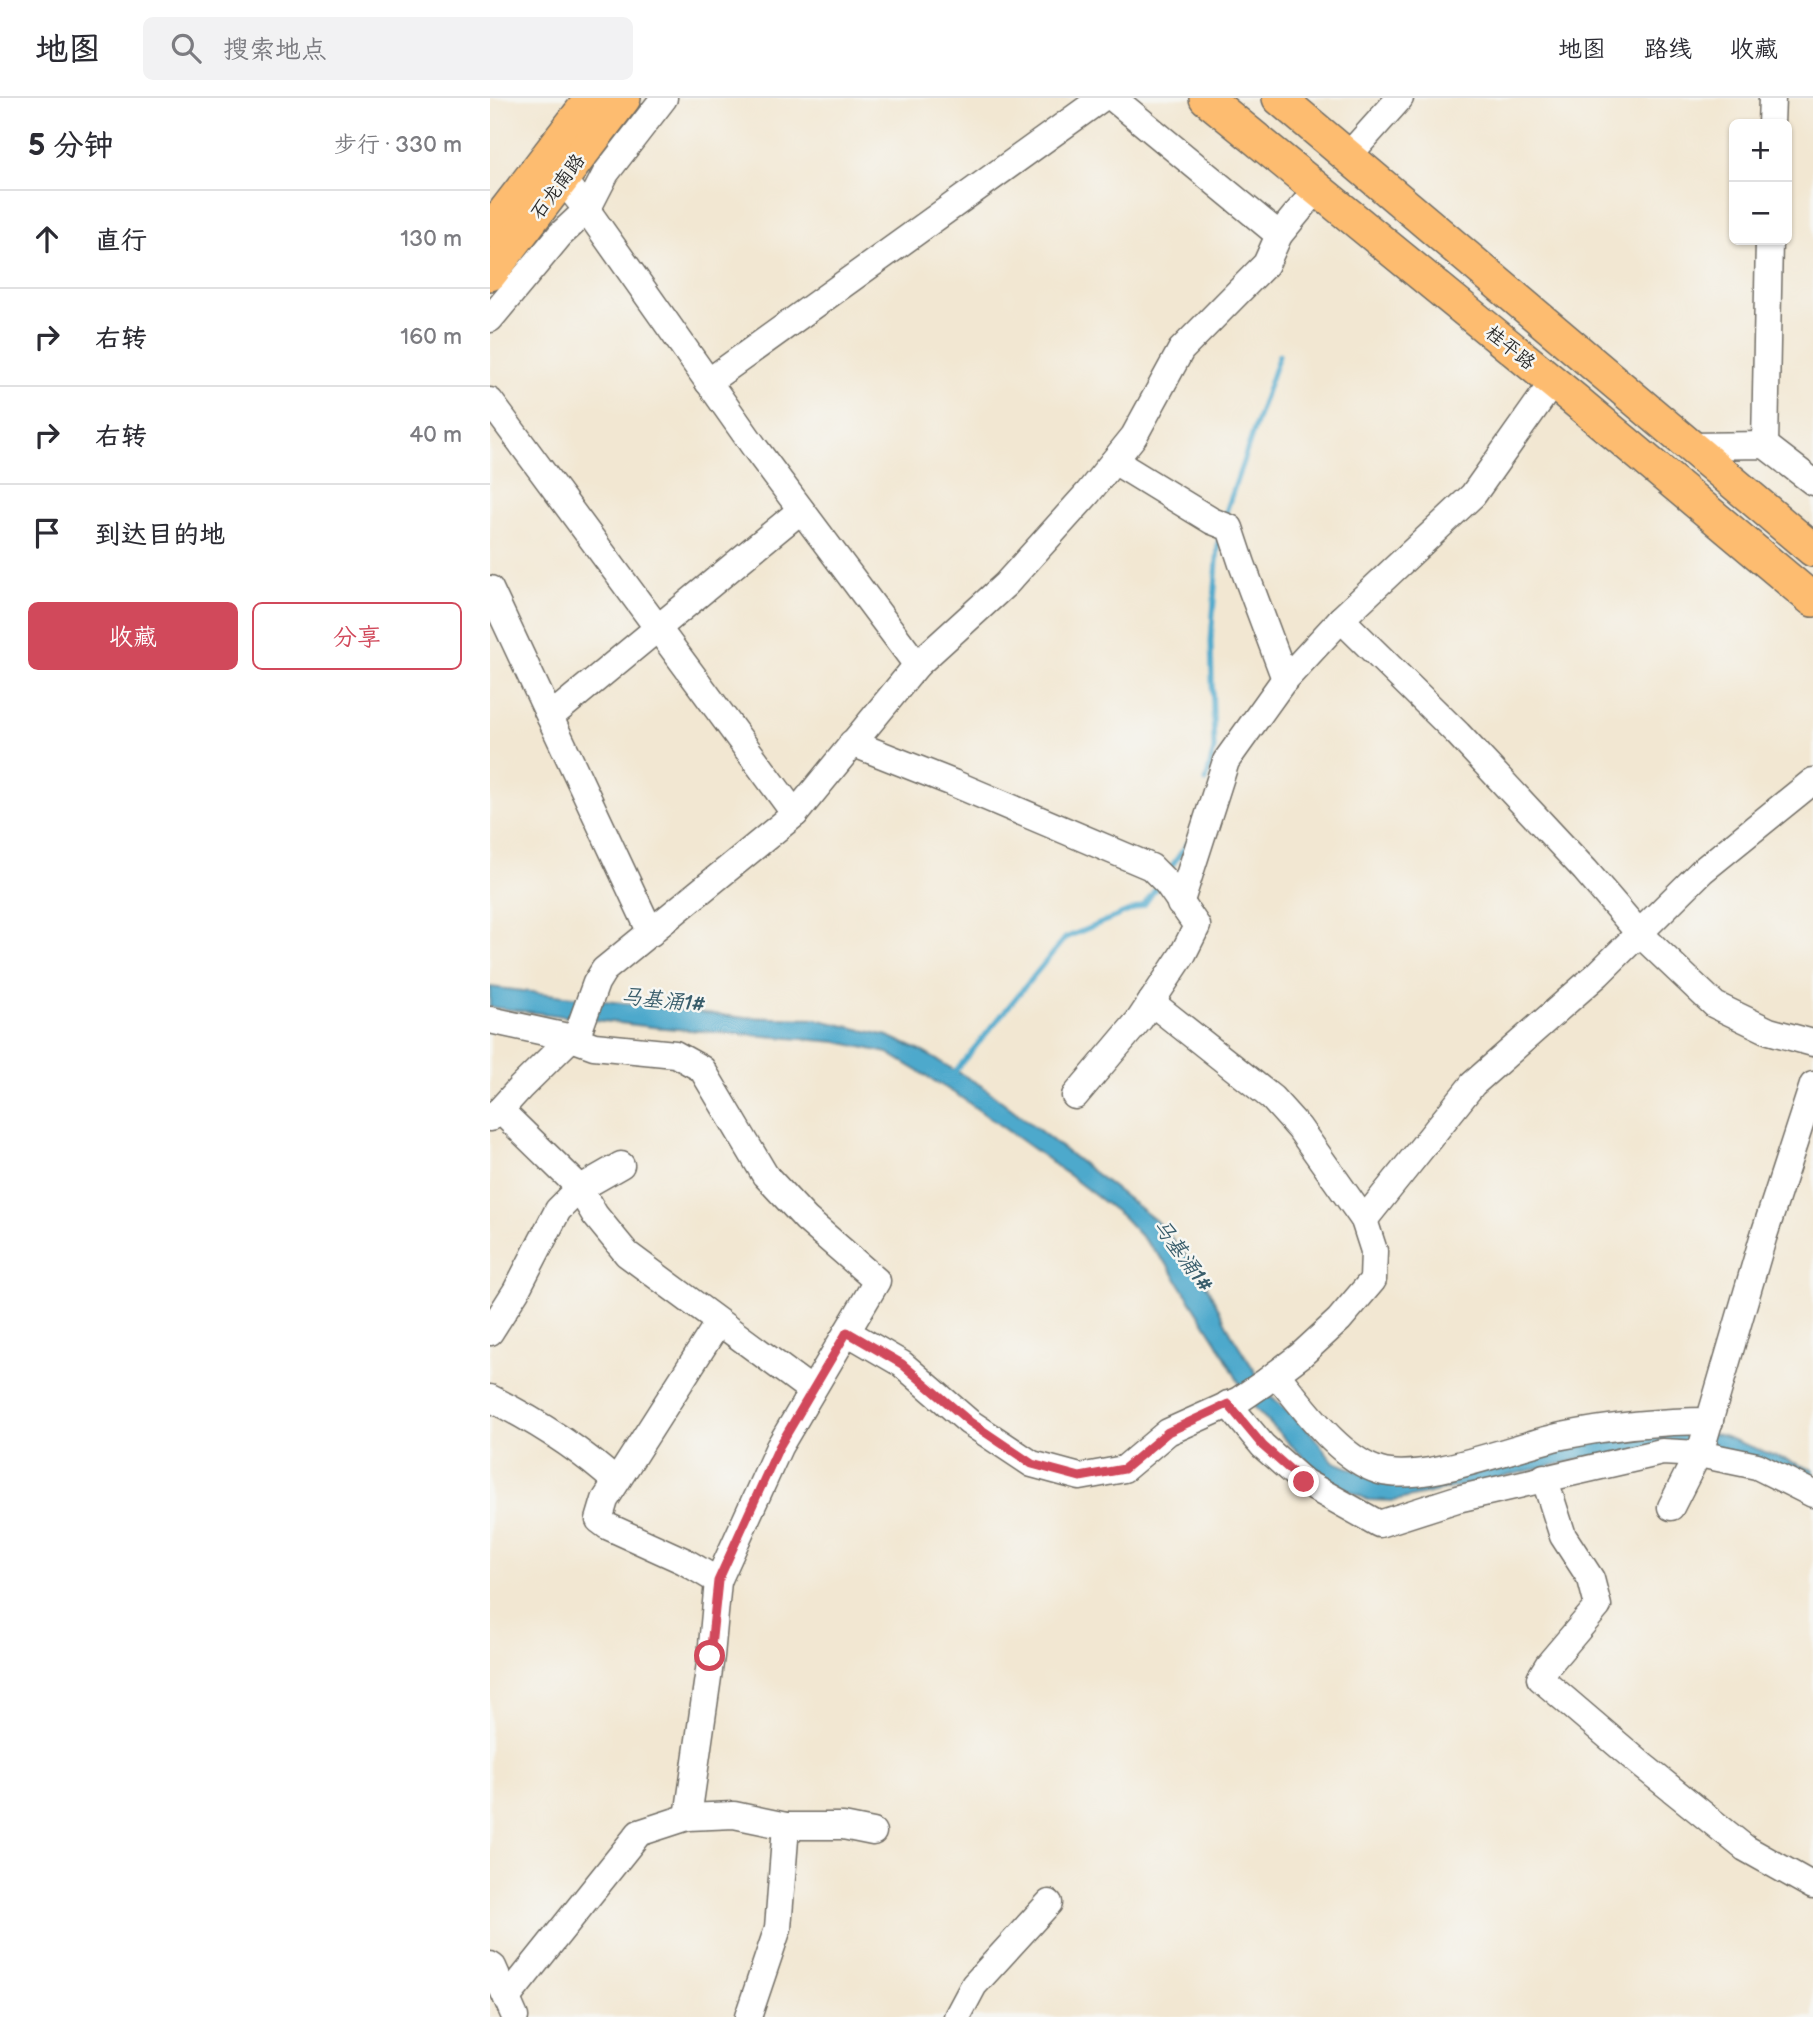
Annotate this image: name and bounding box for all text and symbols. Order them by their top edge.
search box [143,17,633,80]
icon: search [167,29,205,67]
text: 地图 [35,30,101,70]
text: 搜索地点 [223,35,327,66]
text: 地图 [1558,35,1606,64]
text: 路线 [1644,35,1692,64]
text: 收藏 [1730,35,1778,64]
map controls [1729,119,1792,245]
button: + [1729,119,1792,182]
text: 5 分钟 [28,128,113,164]
text: 步行 · 330 m [334,131,462,159]
street label: 石龙南路 [526,150,590,224]
button: − [1729,182,1792,245]
icon: ahead [28,220,66,258]
text: 130 m [400,225,462,253]
text: 直行 [95,226,147,257]
icon: right [28,318,66,356]
street label: 桂平路 [1481,321,1539,375]
text: 160 m [400,323,462,351]
text: 右转 [95,324,147,355]
icon: right [28,416,66,454]
text: 40 m [409,421,462,449]
text: 右转 [95,422,147,453]
icon: arrive [28,514,66,552]
text: 到达目的地 [95,520,225,551]
button: 收藏 [28,602,238,670]
button: 分享 [252,602,462,670]
water label: 马基涌1# [620,984,707,1017]
water label: 马基涌1# [1148,1214,1218,1297]
route end [1288,1466,1319,1497]
route start [694,1640,725,1671]

